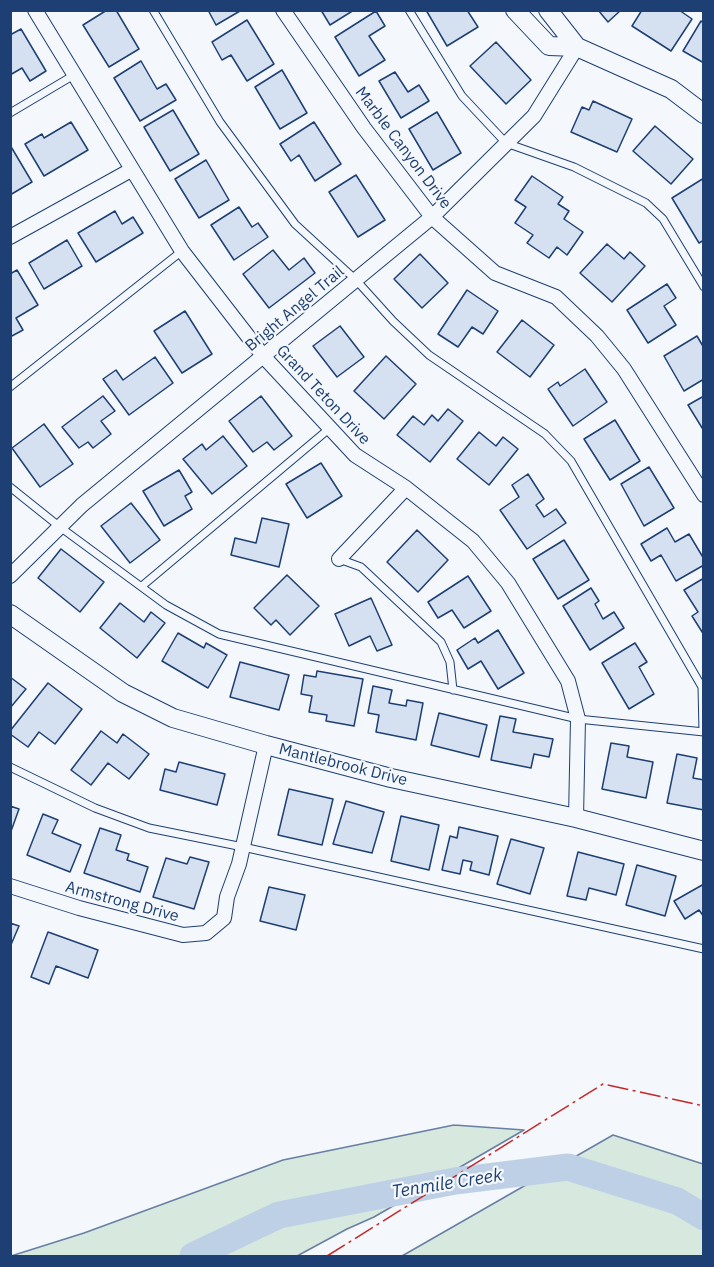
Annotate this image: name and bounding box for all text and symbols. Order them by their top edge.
street label: Marble Canyon Drive [351,83,455,213]
street label: Bright Angel Trail [242,262,348,356]
street label: Grand Teton Drive [272,341,374,449]
street label: Mantlebrook Drive [277,740,409,790]
street label: Armstrong Drive [63,878,181,926]
water label: Tenmile Creek [390,1165,504,1203]

